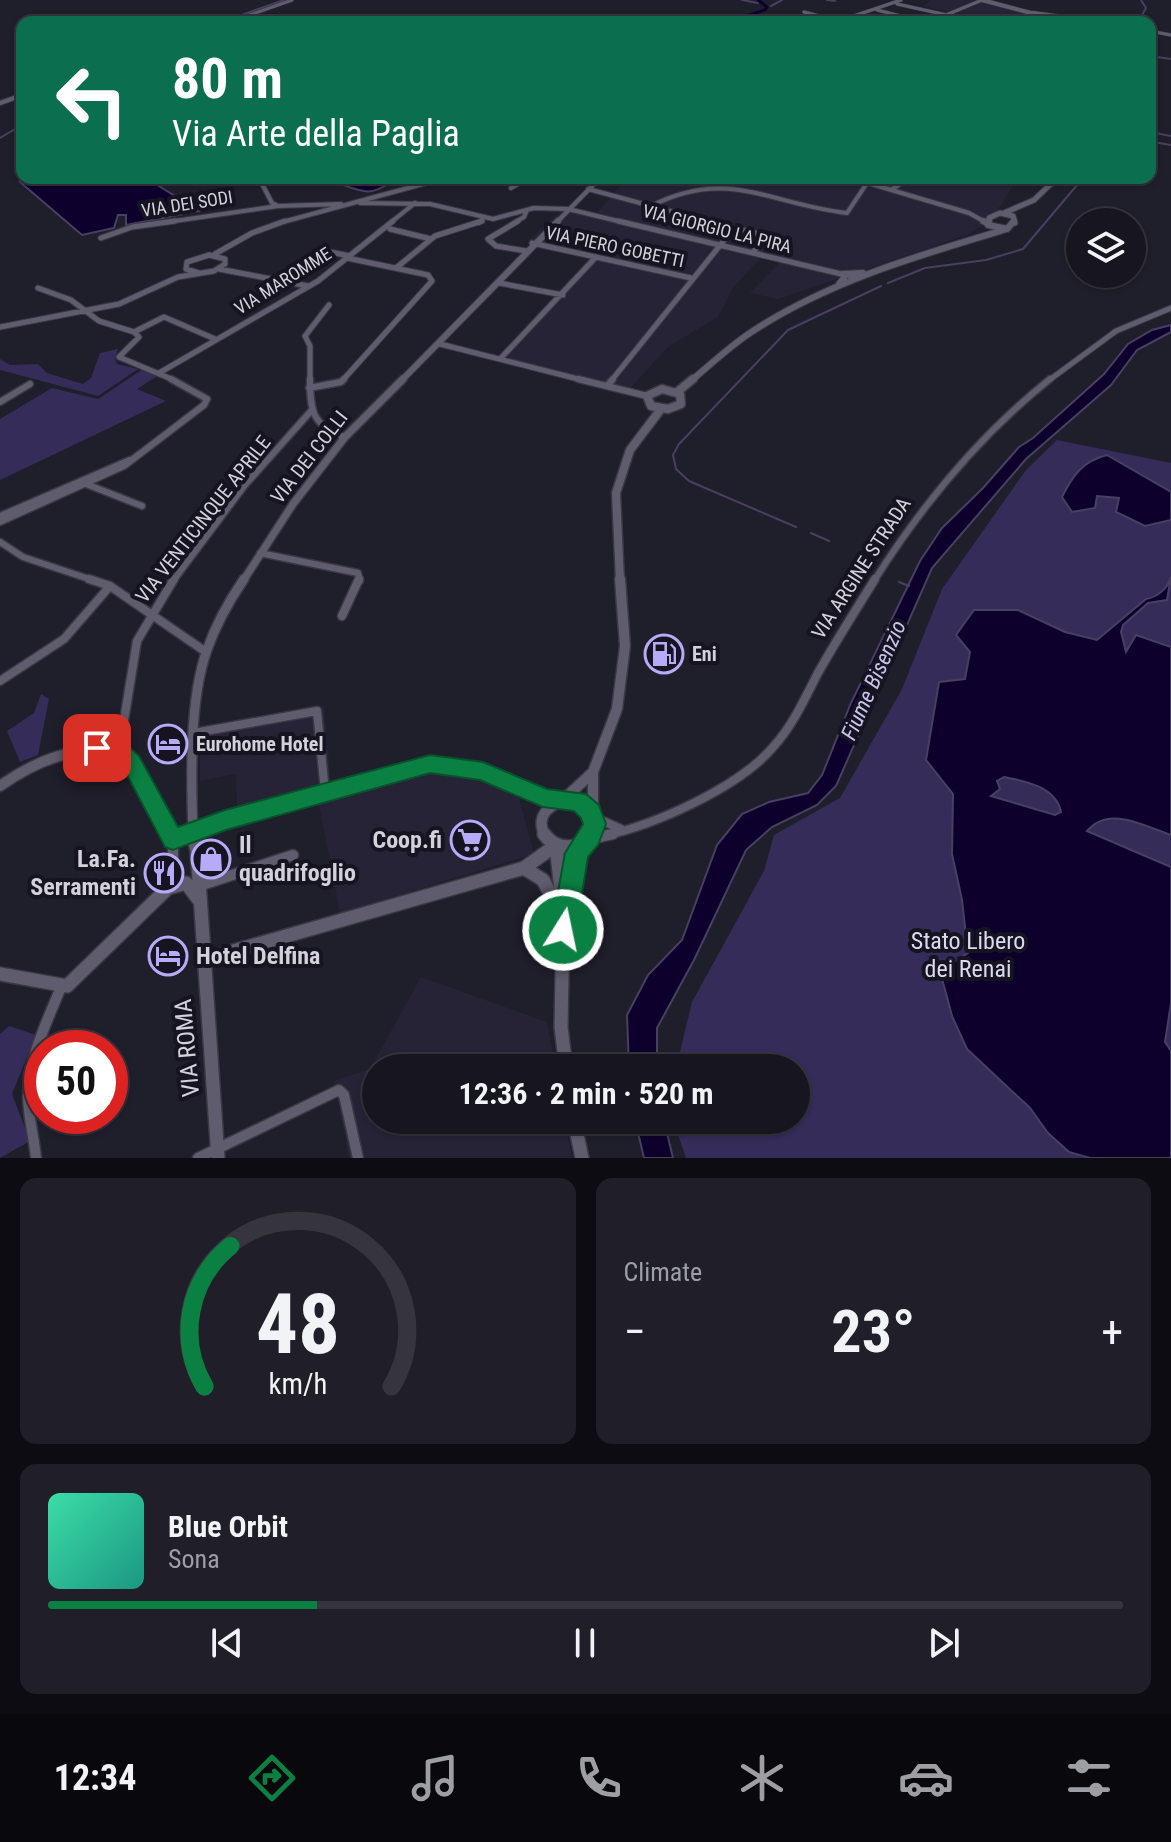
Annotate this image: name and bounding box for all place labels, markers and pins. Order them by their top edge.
fuel station icon: Eni [643,633,685,675]
place label: Eni [692,642,717,666]
pin [63,714,131,782]
hotel icon: Eurohome Hotel [147,723,189,765]
place label: Eurohome Hotel [196,732,323,756]
supermarket icon: Coop.fi [449,819,491,861]
place label: Coop.fi [373,826,442,854]
place label: Il quadrifoglio [239,831,356,887]
shop icon: Il quadrifoglio [190,838,232,880]
place label: La.Fa. Serramenti [30,845,136,901]
restaurant icon: La.Fa. Serramenti [143,852,185,894]
hotel icon: Hotel Delfina [147,935,189,977]
place label: Hotel Delfina [196,942,320,970]

